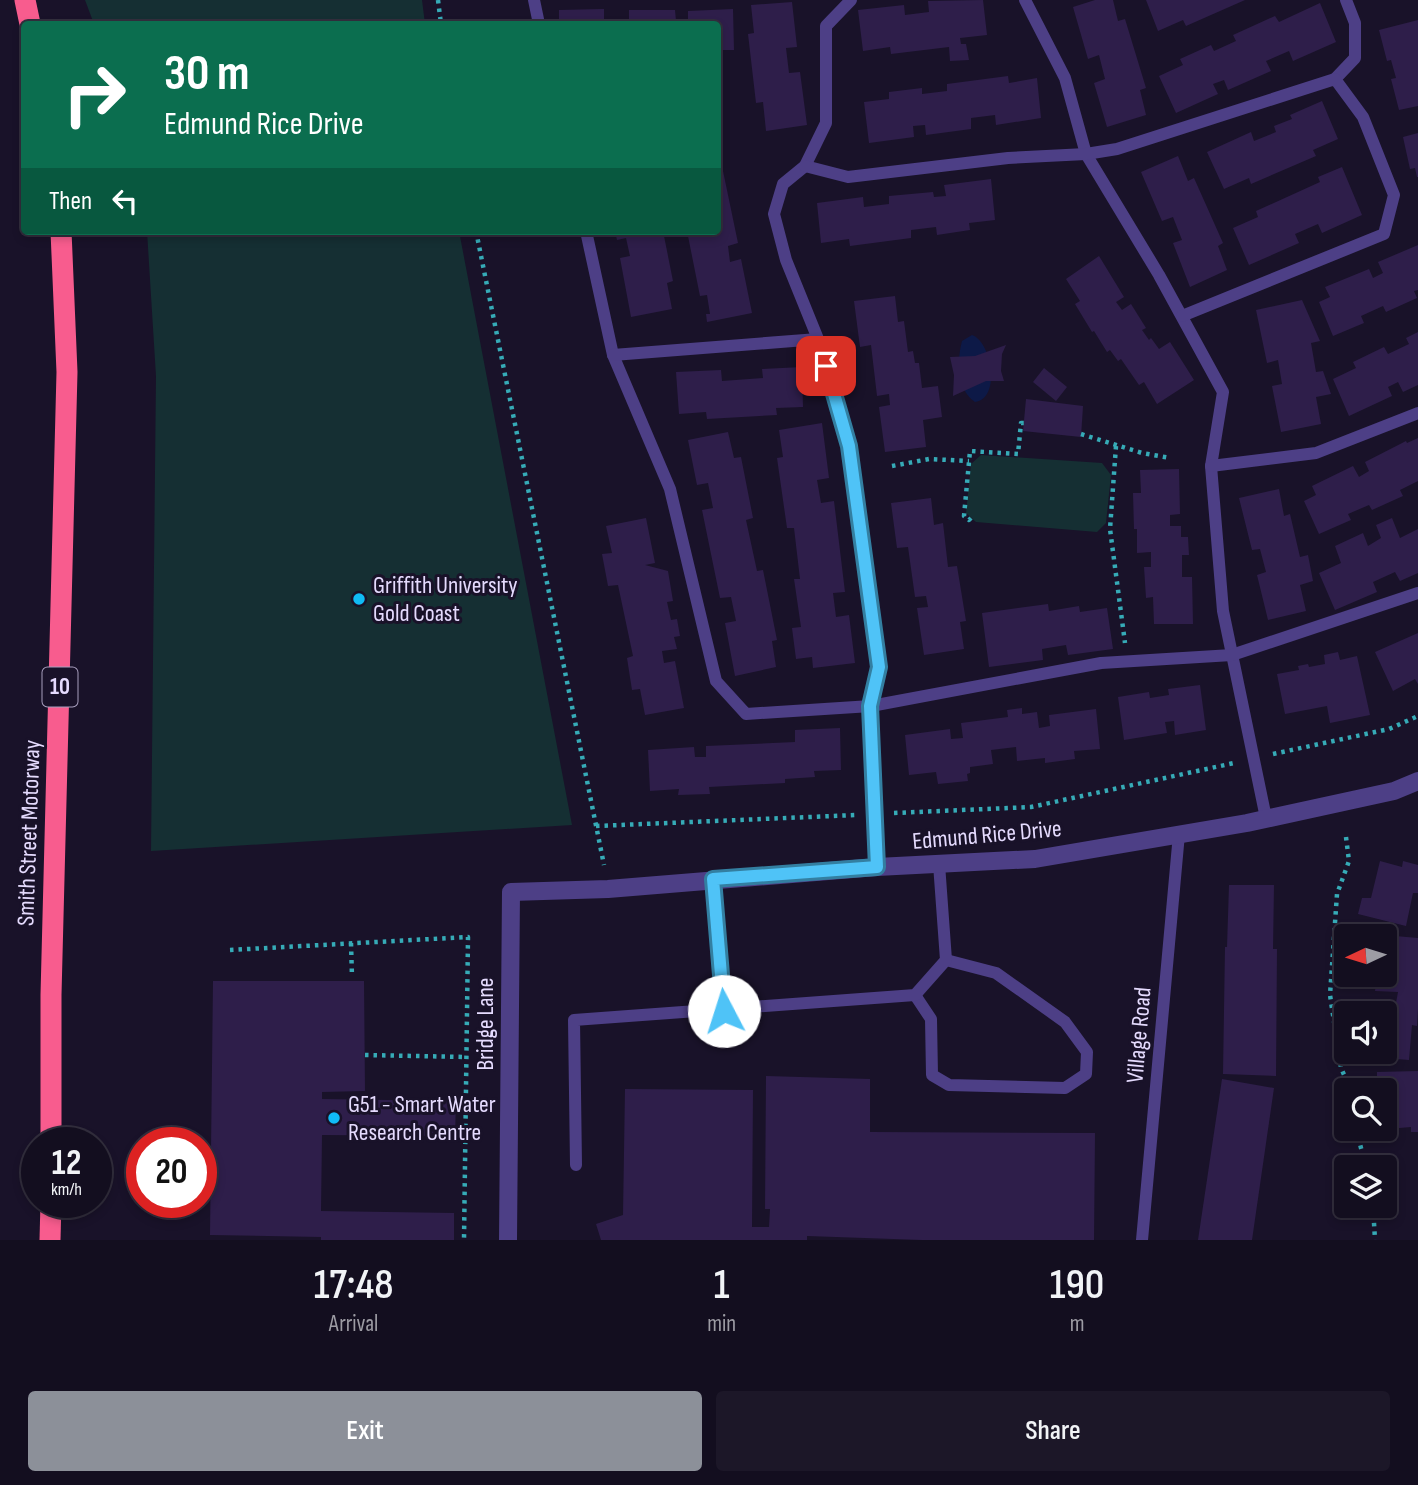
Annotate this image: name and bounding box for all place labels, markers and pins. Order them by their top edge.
pin [796,336,856,396]
place label: Griffith University Gold Coast [373,571,518,628]
marker: Griffith University Gold Coast [351,591,367,607]
place label: G51 - Smart Water Research Centre [348,1090,496,1147]
marker: G51 - Smart Water Research Centre [326,1110,342,1126]

